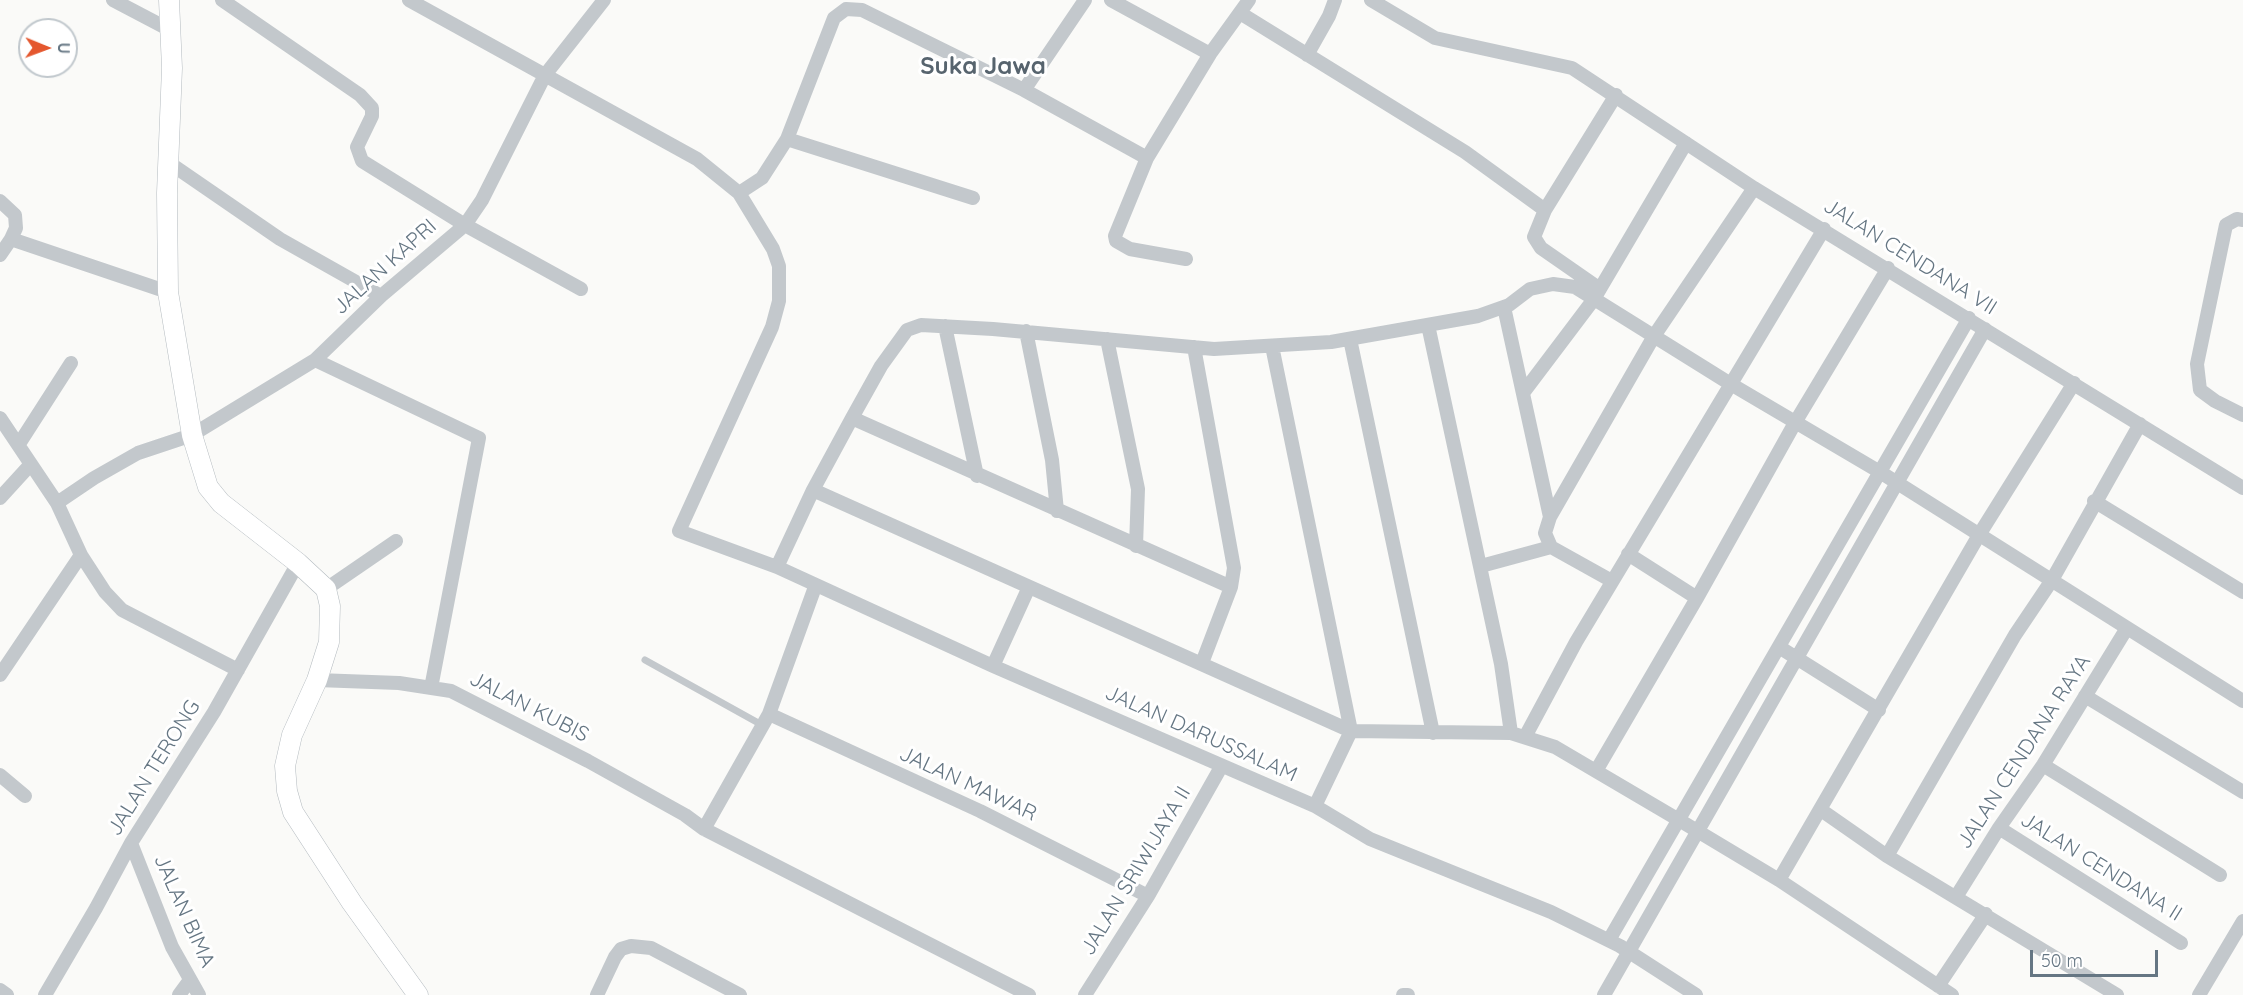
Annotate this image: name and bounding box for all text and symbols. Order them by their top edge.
north arrow [18,18,78,78]
text: U [54,42,74,54]
district label: Suka Jawa [920,53,1046,81]
street label: JALAN CENDANA VII [1819,193,2001,321]
street label: JALAN KAPRI [328,214,442,320]
street label: JALAN CENDANA RAYA [1952,650,2096,854]
street label: JALAN KUBIS [465,666,593,748]
street label: JALAN DARUSSALAM [1101,680,1301,788]
street label: JALAN TERONG [102,695,206,841]
street label: JALAN MAWAR [895,741,1041,827]
street label: JALAN SRIWIJAYA II [1076,782,1196,960]
street label: JALAN CENDANA II [2016,807,2186,927]
street label: JALAN BIMA [148,851,220,971]
scale bar [2033,938,2160,976]
text: 50 m [2041,949,2083,972]

